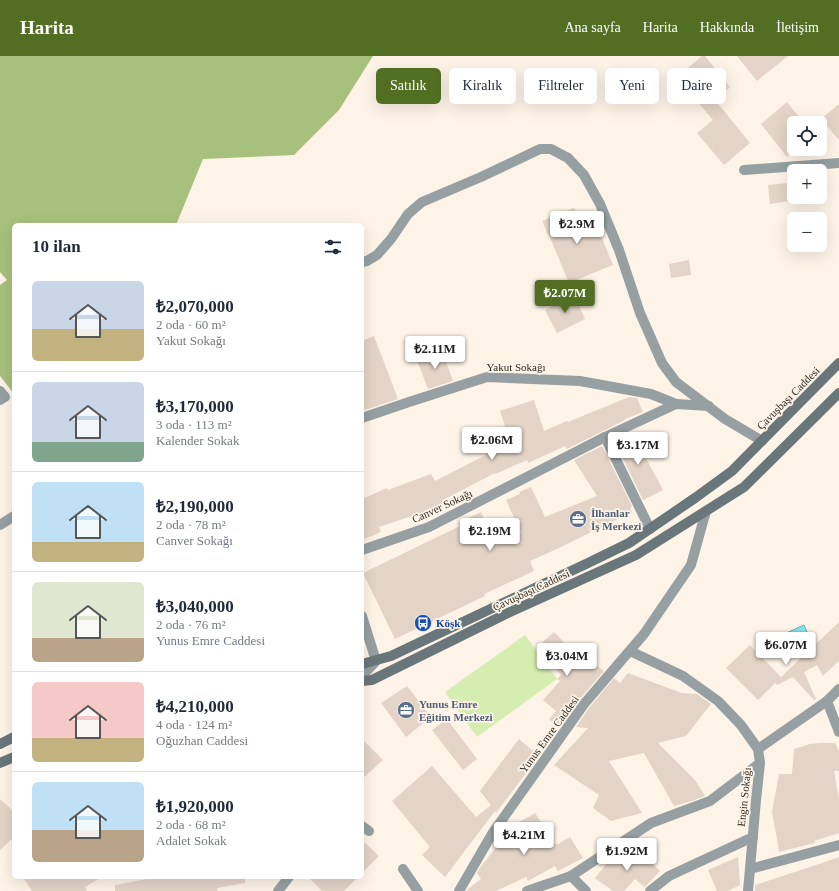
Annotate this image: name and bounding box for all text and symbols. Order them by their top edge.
text: Harita [20,17,74,38]
text: Ana sayfa [564,20,621,35]
text: Harita [643,20,678,35]
text: Hakkında [700,20,754,35]
text: İletişim [776,20,819,35]
chip: Satılık [376,68,441,104]
chip: Kiralık [449,68,516,104]
chip: Filtreler [524,68,597,104]
chip: Yeni [605,68,659,104]
chip: Daire [667,68,726,104]
map controls [787,116,827,252]
button: locate [787,116,827,156]
button: + [787,164,827,204]
pin: ₺2.9M [549,211,605,245]
button: − [787,212,827,252]
text: ₺2.9M [559,216,595,231]
icon: filters [322,236,344,258]
text: 10 ilan [32,237,81,256]
pin: ₺2.07M [532,280,598,314]
text: ₺2.07M [544,285,586,300]
icon: home [64,297,112,345]
text: ₺2,070,000 [156,297,234,316]
text: 2 oda · 60 m² [156,317,226,332]
text: Yakut Sokağı [156,333,226,348]
pin: ₺2.11M [402,336,468,370]
text: ₺2.11M [414,341,456,356]
street label: Yakut Sokağı [486,361,546,373]
street label: Çavuşbaşı Caddesi [754,364,822,432]
text: ₺3,170,000 [156,397,234,416]
icon: home [64,398,112,446]
text: 3 oda · 113 m² [156,417,232,432]
pin: ₺2.06M [459,427,525,461]
text: ₺2.06M [471,432,513,447]
pin: ₺3.17M [605,432,671,466]
text: Kalender Sokak [156,433,239,448]
text: ₺3.17M [617,437,659,452]
street label: Canver Sokağı [410,487,474,525]
text: ₺2,190,000 [156,497,234,516]
icon: home [64,498,112,546]
place label: İlhanlar İş Merkezi [591,507,641,532]
office icon: İlhanlar İş Merkezi [568,509,588,529]
text: 2 oda · 78 m² [156,517,226,532]
pin: ₺2.19M [457,518,523,552]
text: ₺2.19M [469,523,511,538]
text: Canver Sokağı [156,533,233,548]
street label: Çavuşbaşı Caddesi [491,567,571,613]
text: ₺3,040,000 [156,597,234,616]
icon: home [64,598,112,646]
bus stop icon: Köşk [413,613,433,633]
text: 2 oda · 76 m² [156,617,226,632]
place label: Köşk [436,617,461,629]
pin: ₺6.07M [753,632,819,666]
text: Yunus Emre Caddesi [156,633,265,648]
text: ₺6.07M [765,637,807,652]
pin: ₺3.04M [534,643,600,677]
text: ₺3.04M [546,648,588,663]
street label: Yunus Emre Caddesi [517,693,581,775]
text: ₺4,210,000 [156,697,234,716]
icon: home [64,698,112,746]
place label: Yunus Emre Eğitim Merkezi [419,698,493,723]
office icon: Yunus Emre Eğitim Merkezi [396,700,416,720]
text: 4 oda · 124 m² [156,717,232,732]
text: Oğuzhan Caddesi [156,733,248,748]
street label: Engin Sokağı [735,767,753,827]
text: ₺1,920,000 [156,797,234,816]
icon: home [64,798,112,846]
text: 2 oda · 68 m² [156,817,226,832]
pin: ₺4.21M [491,822,557,856]
text: ₺4.21M [503,827,545,842]
text: Adalet Sokak [156,833,226,848]
pin: ₺1.92M [594,838,660,872]
text: ₺1.92M [606,843,648,858]

